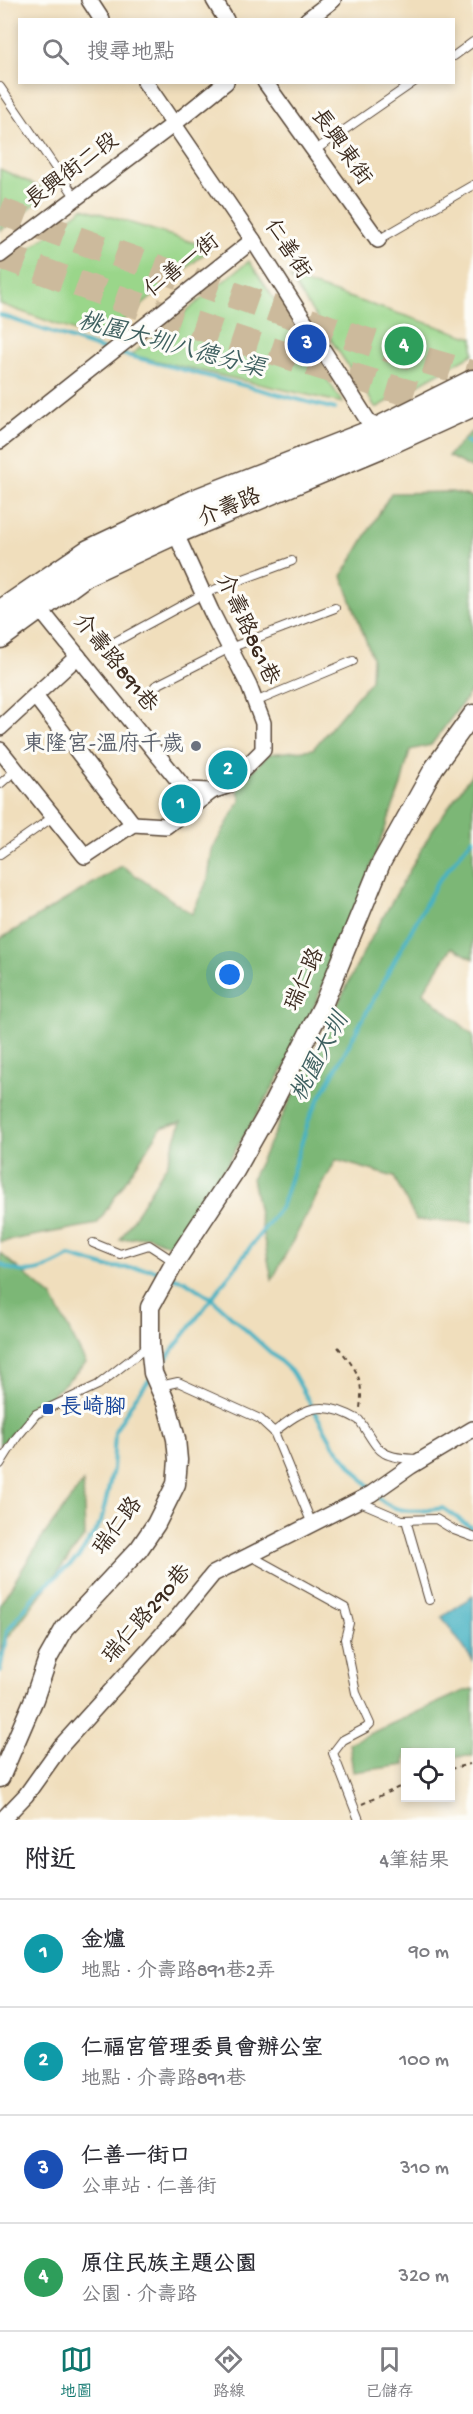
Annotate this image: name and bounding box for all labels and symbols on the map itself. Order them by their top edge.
street label: 長興東街 [304,103,378,192]
street label: 長興街二段 [21,128,125,215]
street label: 仁善街 [257,215,316,285]
street label: 仁善一街 [140,229,226,304]
water label: 桃園大圳八德分渠 [75,307,270,386]
pin: 3 [288,322,326,366]
pin: 4 [384,324,424,368]
street label: 介壽路 [194,482,265,534]
street label: 介壽路861巷 [209,569,285,690]
street label: 介壽路891巷 [66,608,163,719]
place label: 東隆宮-溫府千歲 [23,731,184,759]
marker: 東隆宮-溫府千歲 [189,739,203,753]
pin: 2 [208,748,248,792]
pin: 1 [162,782,201,826]
street label: 瑞仁路 [279,944,331,1015]
your location [215,960,244,989]
water label: 桃園大圳 [285,1006,358,1107]
place label: 長崎腳 [60,1394,126,1422]
marker: 長崎腳 [41,1402,55,1416]
street label: 瑞仁路 [87,1492,149,1561]
street label: 瑞仁路290巷 [97,1559,198,1670]

